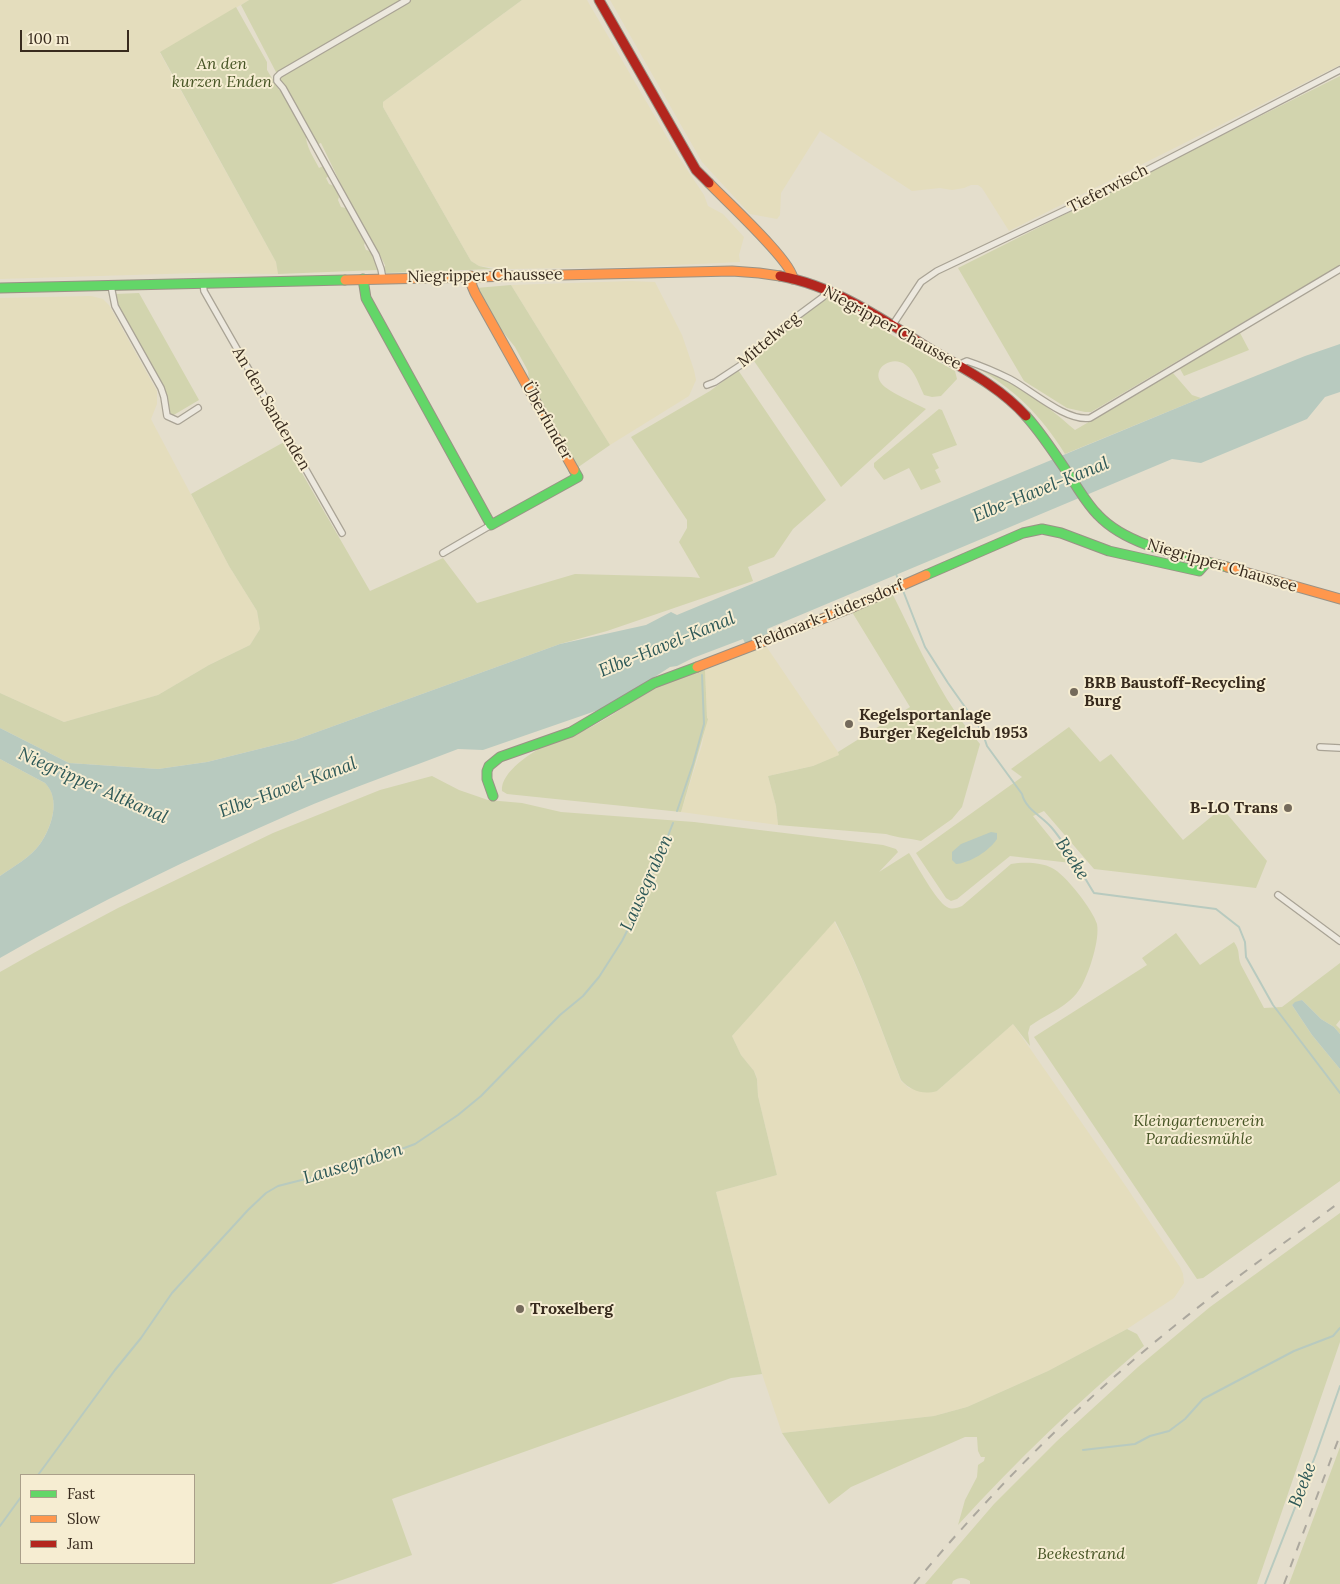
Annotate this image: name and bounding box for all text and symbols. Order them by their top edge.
scale bar [22,20,131,52]
text: 100 m [28,29,69,48]
park label: An den kurzen Enden [172,54,272,92]
street label: Tieferwisch [1065,161,1151,217]
street label: Niegripper Chaussee [407,265,563,287]
street label: Niegripper Chaussee [820,282,964,374]
street label: Mittelweg [734,309,804,371]
street label: An den Sandenden [228,344,314,474]
street label: Überfunder [518,378,576,464]
water label: Elbe-Havel-Kanal [970,453,1112,527]
street label: Niegripper Chaussee [1145,535,1299,597]
street label: Feldmark-Lüdersdorf [752,576,906,654]
water label: Elbe-Havel-Kanal [596,608,738,682]
place label: BRB Baustoff-Recycling Burg [1084,673,1265,711]
marker: BRB Baustoff-Recycling Burg [1068,686,1080,698]
place label: Kegelsportanlage Burger Kegelclub 1953 [859,705,1028,743]
marker: Kegelsportanlage Burger Kegelclub 1953 [843,718,855,730]
water label: Niegripper Altkanal [15,743,171,829]
water label: Elbe-Havel-Kanal [216,753,360,823]
place label: B-LO Trans [1190,798,1278,818]
marker: B-LO Trans [1282,802,1294,814]
water label: Lausegraben [616,831,678,935]
water label: Beeke [1050,834,1094,884]
park label: Kleingartenverein Paradiesmühle [1133,1111,1265,1149]
water label: Lausegraben [301,1139,405,1189]
place label: Troxelberg [530,1299,613,1319]
marker: Troxelberg [514,1303,526,1315]
water label: Beeke [1285,1460,1321,1510]
legend [20,1474,195,1564]
text: Fast [67,1484,95,1503]
text: Slow [67,1509,100,1528]
text: Jam [67,1534,94,1553]
park label: Beekestrand [1037,1544,1125,1564]

